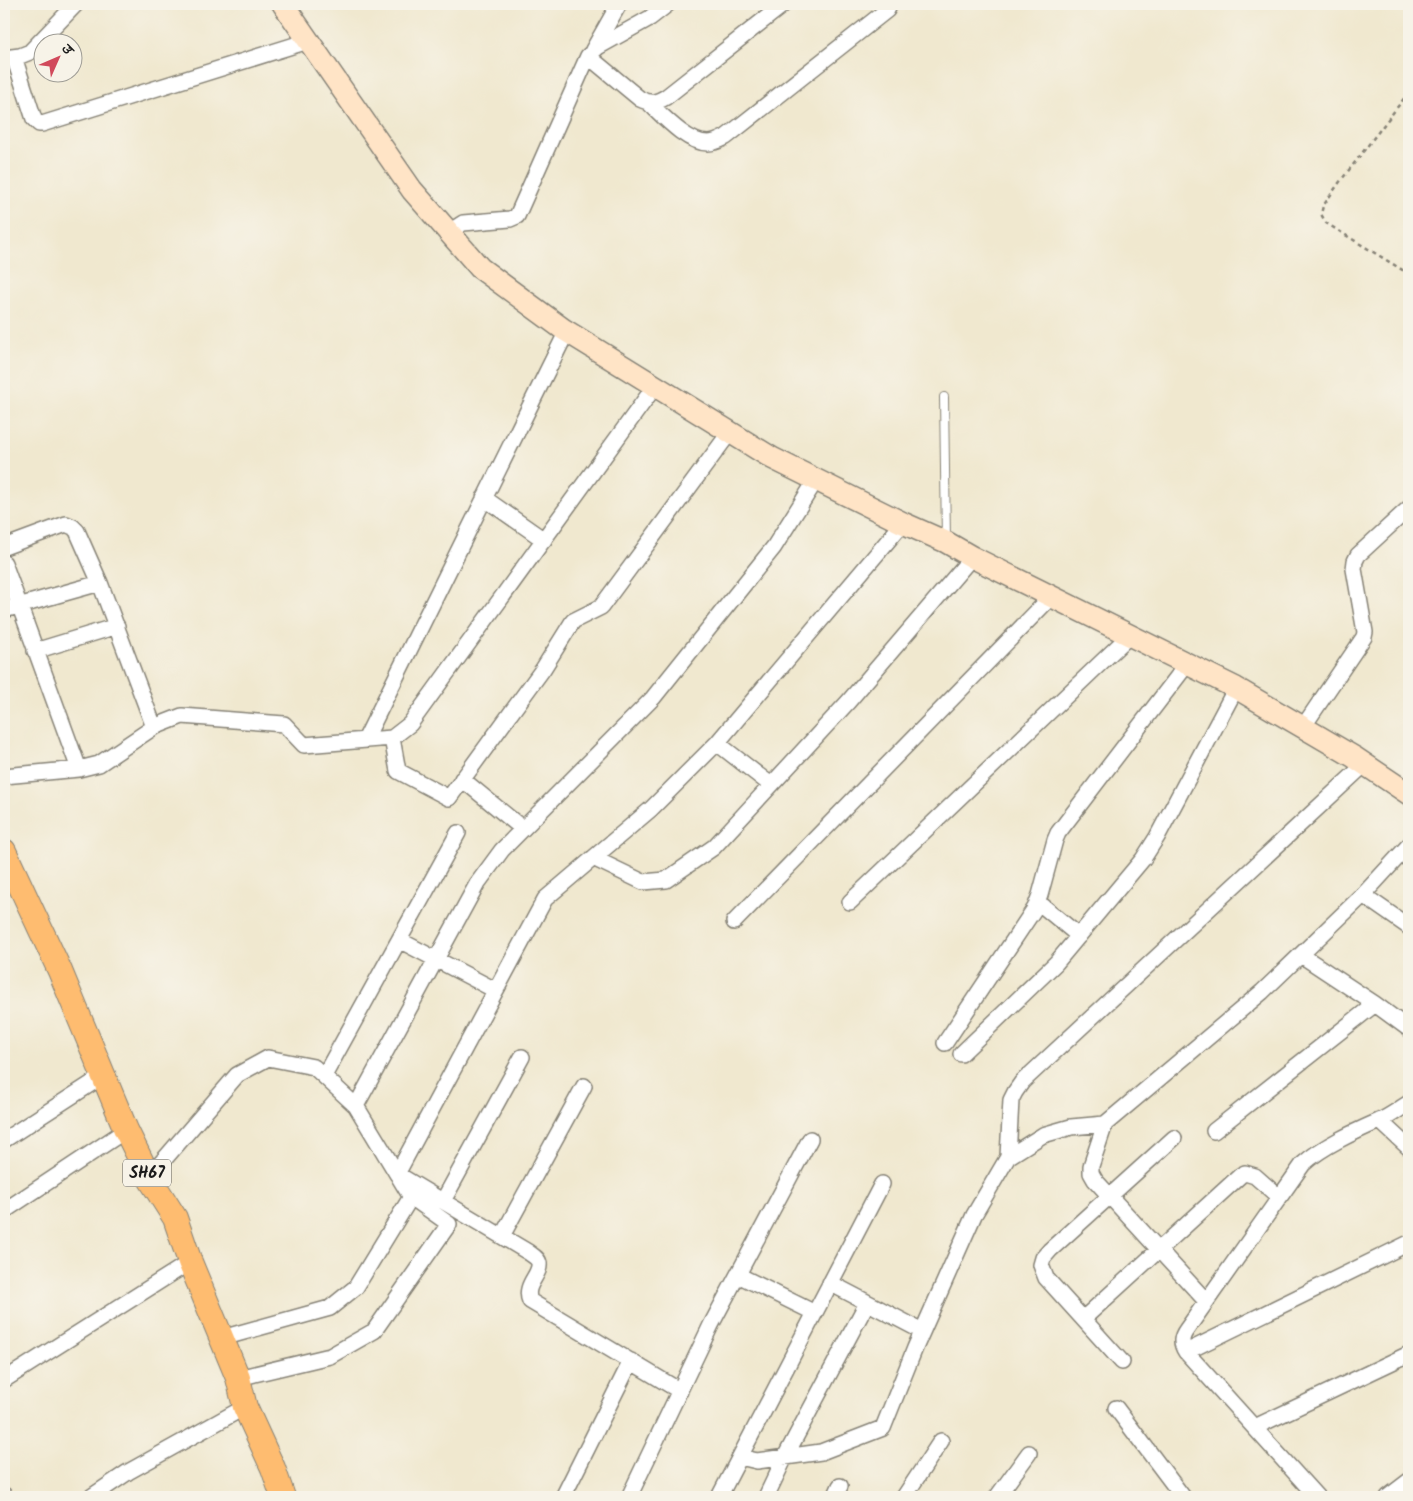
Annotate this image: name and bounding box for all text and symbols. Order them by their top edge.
north arrow [32,32,82,82]
text: उ [56,39,80,63]
road number: SH67 [123,1160,171,1186]

